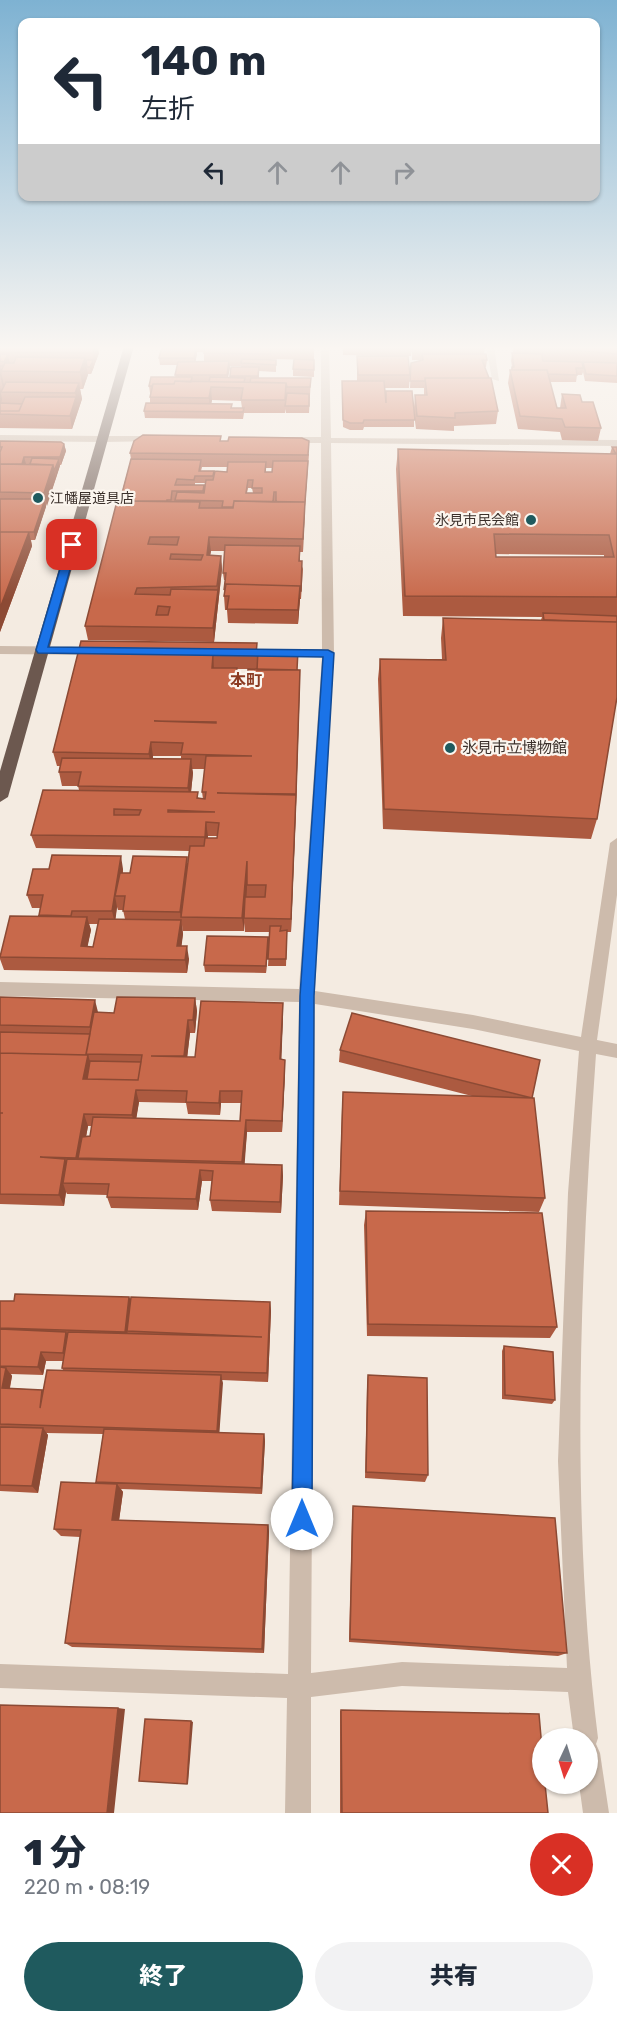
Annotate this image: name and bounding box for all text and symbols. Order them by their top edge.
text: 140 m [141,36,267,86]
icon: left [42,42,120,120]
text: 左折 [141,93,195,125]
icon: left [198,156,231,189]
icon: ahead [261,156,294,189]
icon: ahead [324,156,357,189]
icon: right [387,156,420,189]
place label: 江幡屋道具店 [50,490,134,507]
marker: 江幡屋道具店 [31,491,45,505]
place label: 氷見市民会館 [435,512,519,529]
marker: 氷見市民会館 [524,513,538,527]
pin [46,519,97,570]
icon: arrive [55,528,88,561]
district label: 本町 [230,671,262,690]
place label: 氷見市立博物館 [462,739,567,757]
marker: 氷見市立博物館 [443,741,457,755]
position arrow [270,1487,334,1551]
north arrow [532,1728,598,1794]
map controls [532,1728,598,1794]
text: 1 分 [24,1831,86,1874]
button: close [530,1833,593,1896]
text: 220 m · 08:19 [24,1875,150,1899]
button: 終了 [24,1942,303,2011]
button: 共有 [315,1942,593,2011]

